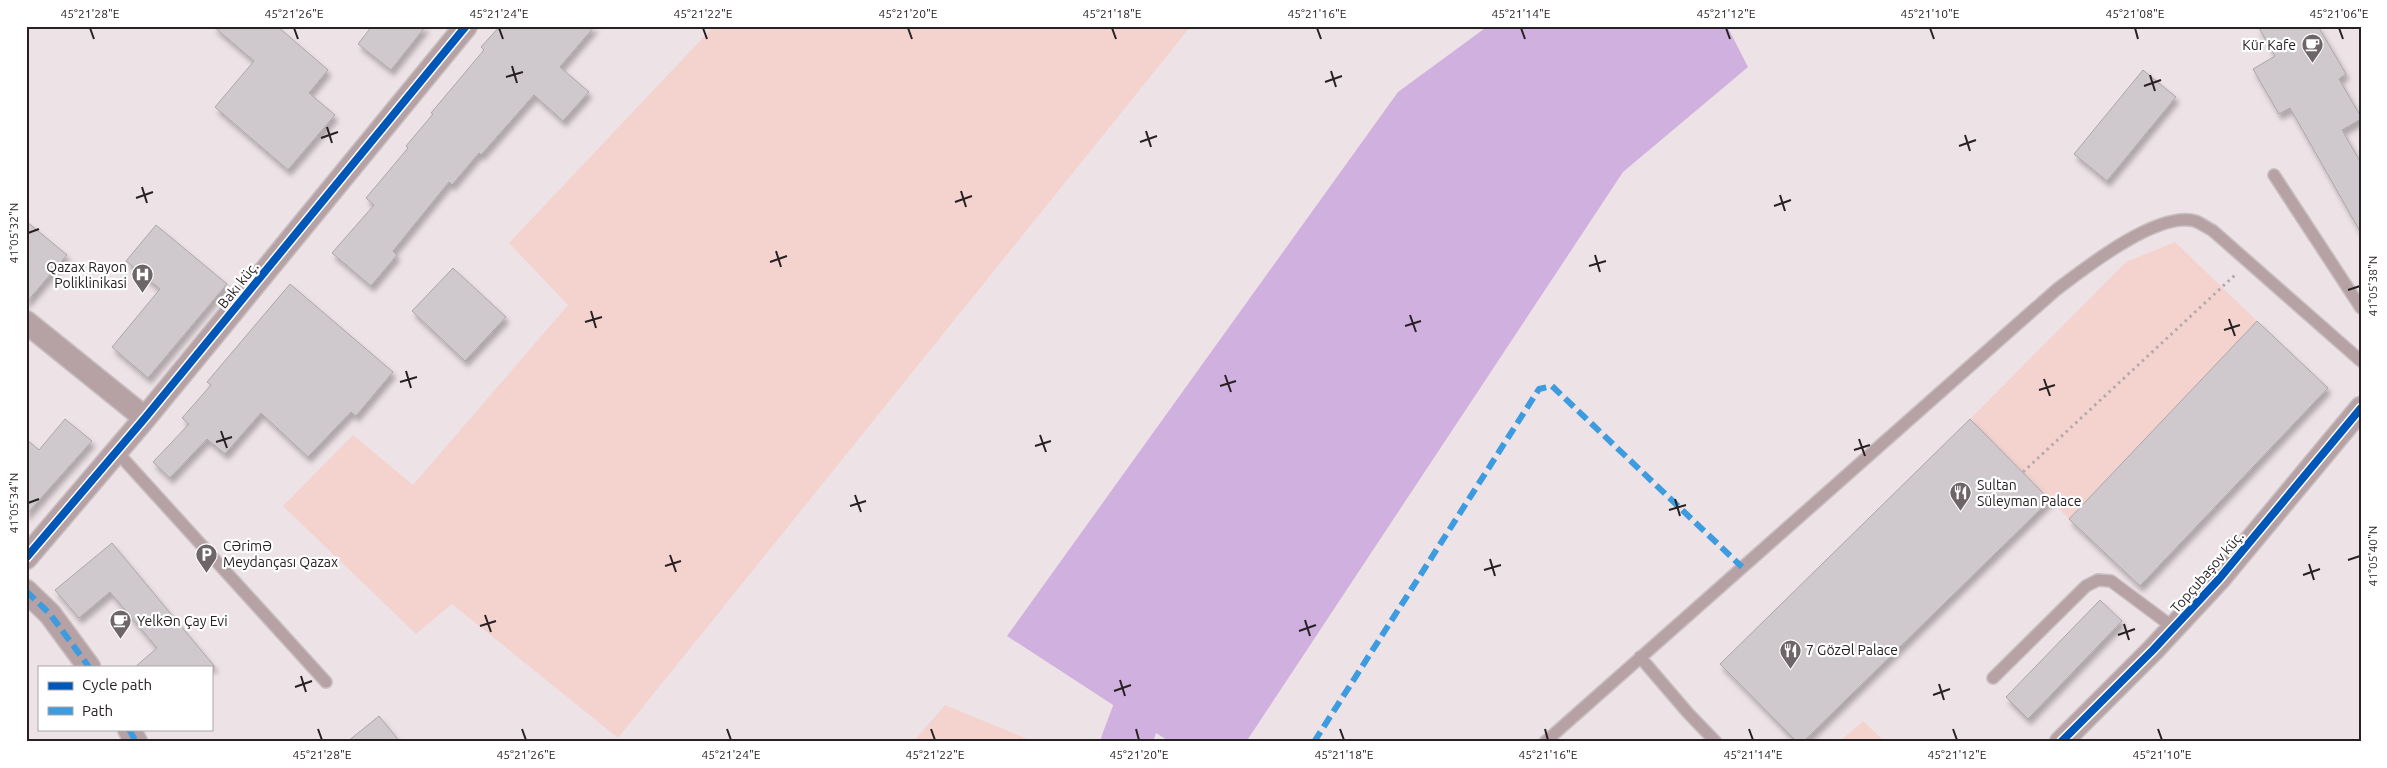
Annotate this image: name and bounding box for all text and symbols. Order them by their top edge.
text: 45°21'28"E [61,7,120,20]
text: 45°21'26"E [265,7,324,20]
text: 45°21'24"E [470,7,529,20]
text: 45°21'22"E [674,7,733,20]
text: 45°21'20"E [879,7,938,20]
text: 45°21'18"E [1083,7,1142,20]
text: 45°21'16"E [1288,7,1347,20]
text: 45°21'14"E [1492,7,1551,20]
text: 45°21'12"E [1697,7,1756,20]
text: 45°21'10"E [1901,7,1960,20]
text: 45°21'08"E [2106,7,2165,20]
text: 45°21'06"E [2310,7,2369,20]
cafe icon: Kür Kafe [2300,33,2324,64]
place label: Kür Kafe [2242,37,2296,53]
text: 41°05'32"N [7,203,20,263]
text: 41°05'38"N [2366,256,2379,316]
place label: Qazax Rayon Poliklinikasi [46,259,127,291]
street label: Bakı küç. [215,259,261,311]
hospital icon: Qazax Rayon Poliklinikasi [131,263,155,294]
text: 41°05'34"N [7,473,20,533]
place label: Sultan Süleyman Palace [1977,477,2081,509]
restaurant icon: Sultan Süleyman Palace [1949,481,1973,512]
text: 41°05'40"N [2366,526,2379,586]
street label: Topçubaşov küç. [2167,528,2247,616]
place label: Cərimə Meydançası Qazax [223,538,338,570]
parking icon: Cərimə Meydançası Qazax [195,542,219,573]
cafe icon: Yelkən Çay Evi [109,609,133,640]
place label: Yelkən Çay Evi [137,613,228,629]
restaurant icon: 7 Gözəl Palace [1778,638,1802,669]
place label: 7 Gözəl Palace [1806,642,1898,658]
legend [38,666,212,730]
text: Cycle path [82,676,152,693]
text: Path [82,702,113,719]
text: 45°21'28"E [293,748,352,761]
text: 45°21'26"E [497,748,556,761]
text: 45°21'24"E [702,748,761,761]
text: 45°21'22"E [906,748,965,761]
text: 45°21'20"E [1110,748,1169,761]
text: 45°21'18"E [1315,748,1374,761]
text: 45°21'16"E [1519,748,1578,761]
text: 45°21'14"E [1724,748,1783,761]
text: 45°21'12"E [1928,748,1987,761]
text: 45°21'10"E [2133,748,2192,761]

